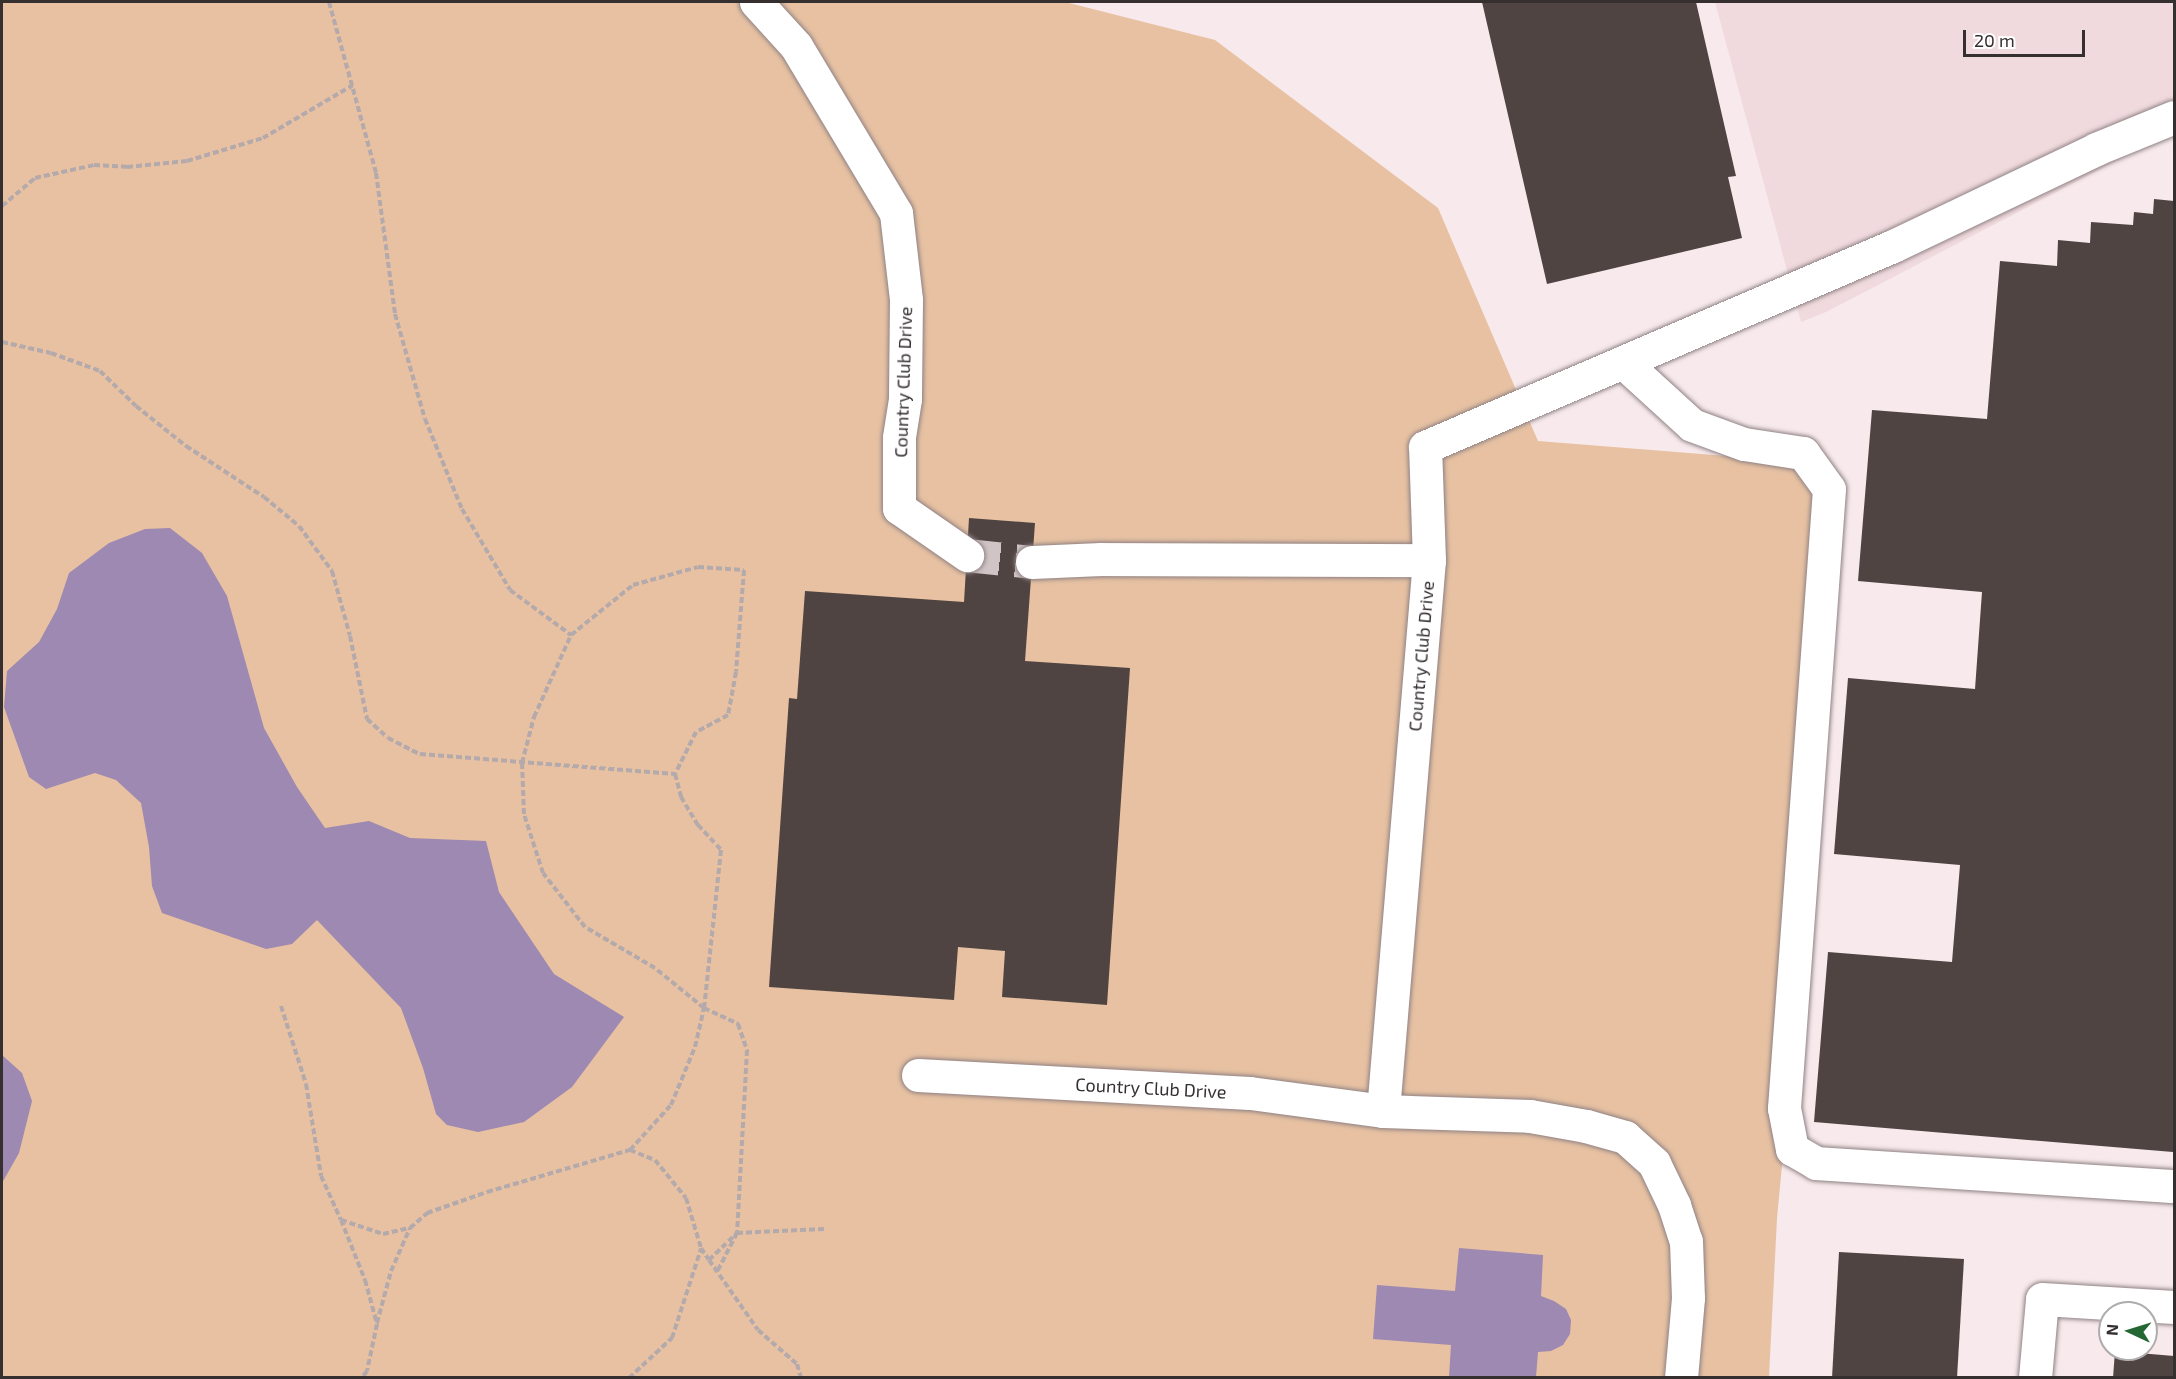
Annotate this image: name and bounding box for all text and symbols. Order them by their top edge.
scale bar [1966,18,2088,56]
text: 20 m [1974,29,2015,51]
street label: Country Club Drive [890,306,916,458]
street label: Country Club Drive [1404,580,1438,732]
street label: Country Club Drive [1075,1073,1227,1103]
north arrow [2098,1301,2158,1361]
text: N [2102,1323,2121,1336]

